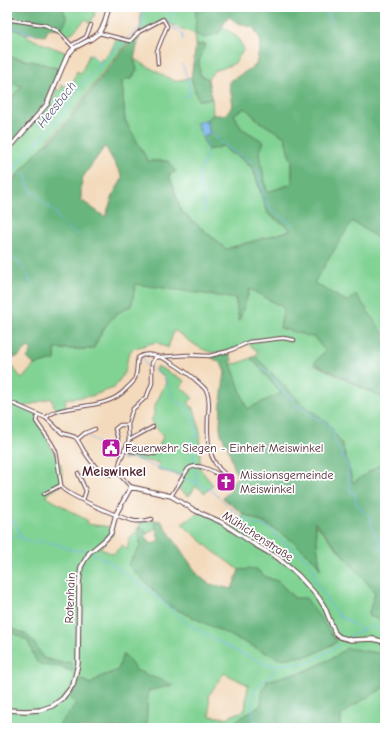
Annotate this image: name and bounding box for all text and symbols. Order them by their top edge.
water label: Heesbach [34,78,79,131]
public building icon: Feuerwehr Siegen - Einheit Meiswinkel [100,437,122,459]
place label: Feuerwehr Siegen - Einheit Meiswinkel [125,441,323,455]
district label: Meiswinkel [82,463,146,480]
place label: Missionsgemeinde Meiswinkel [240,468,333,496]
church icon: Missionsgemeinde Meiswinkel [215,471,237,493]
street label: Mühlchenstraße [220,508,296,564]
street label: Rotenhain [62,572,78,624]

